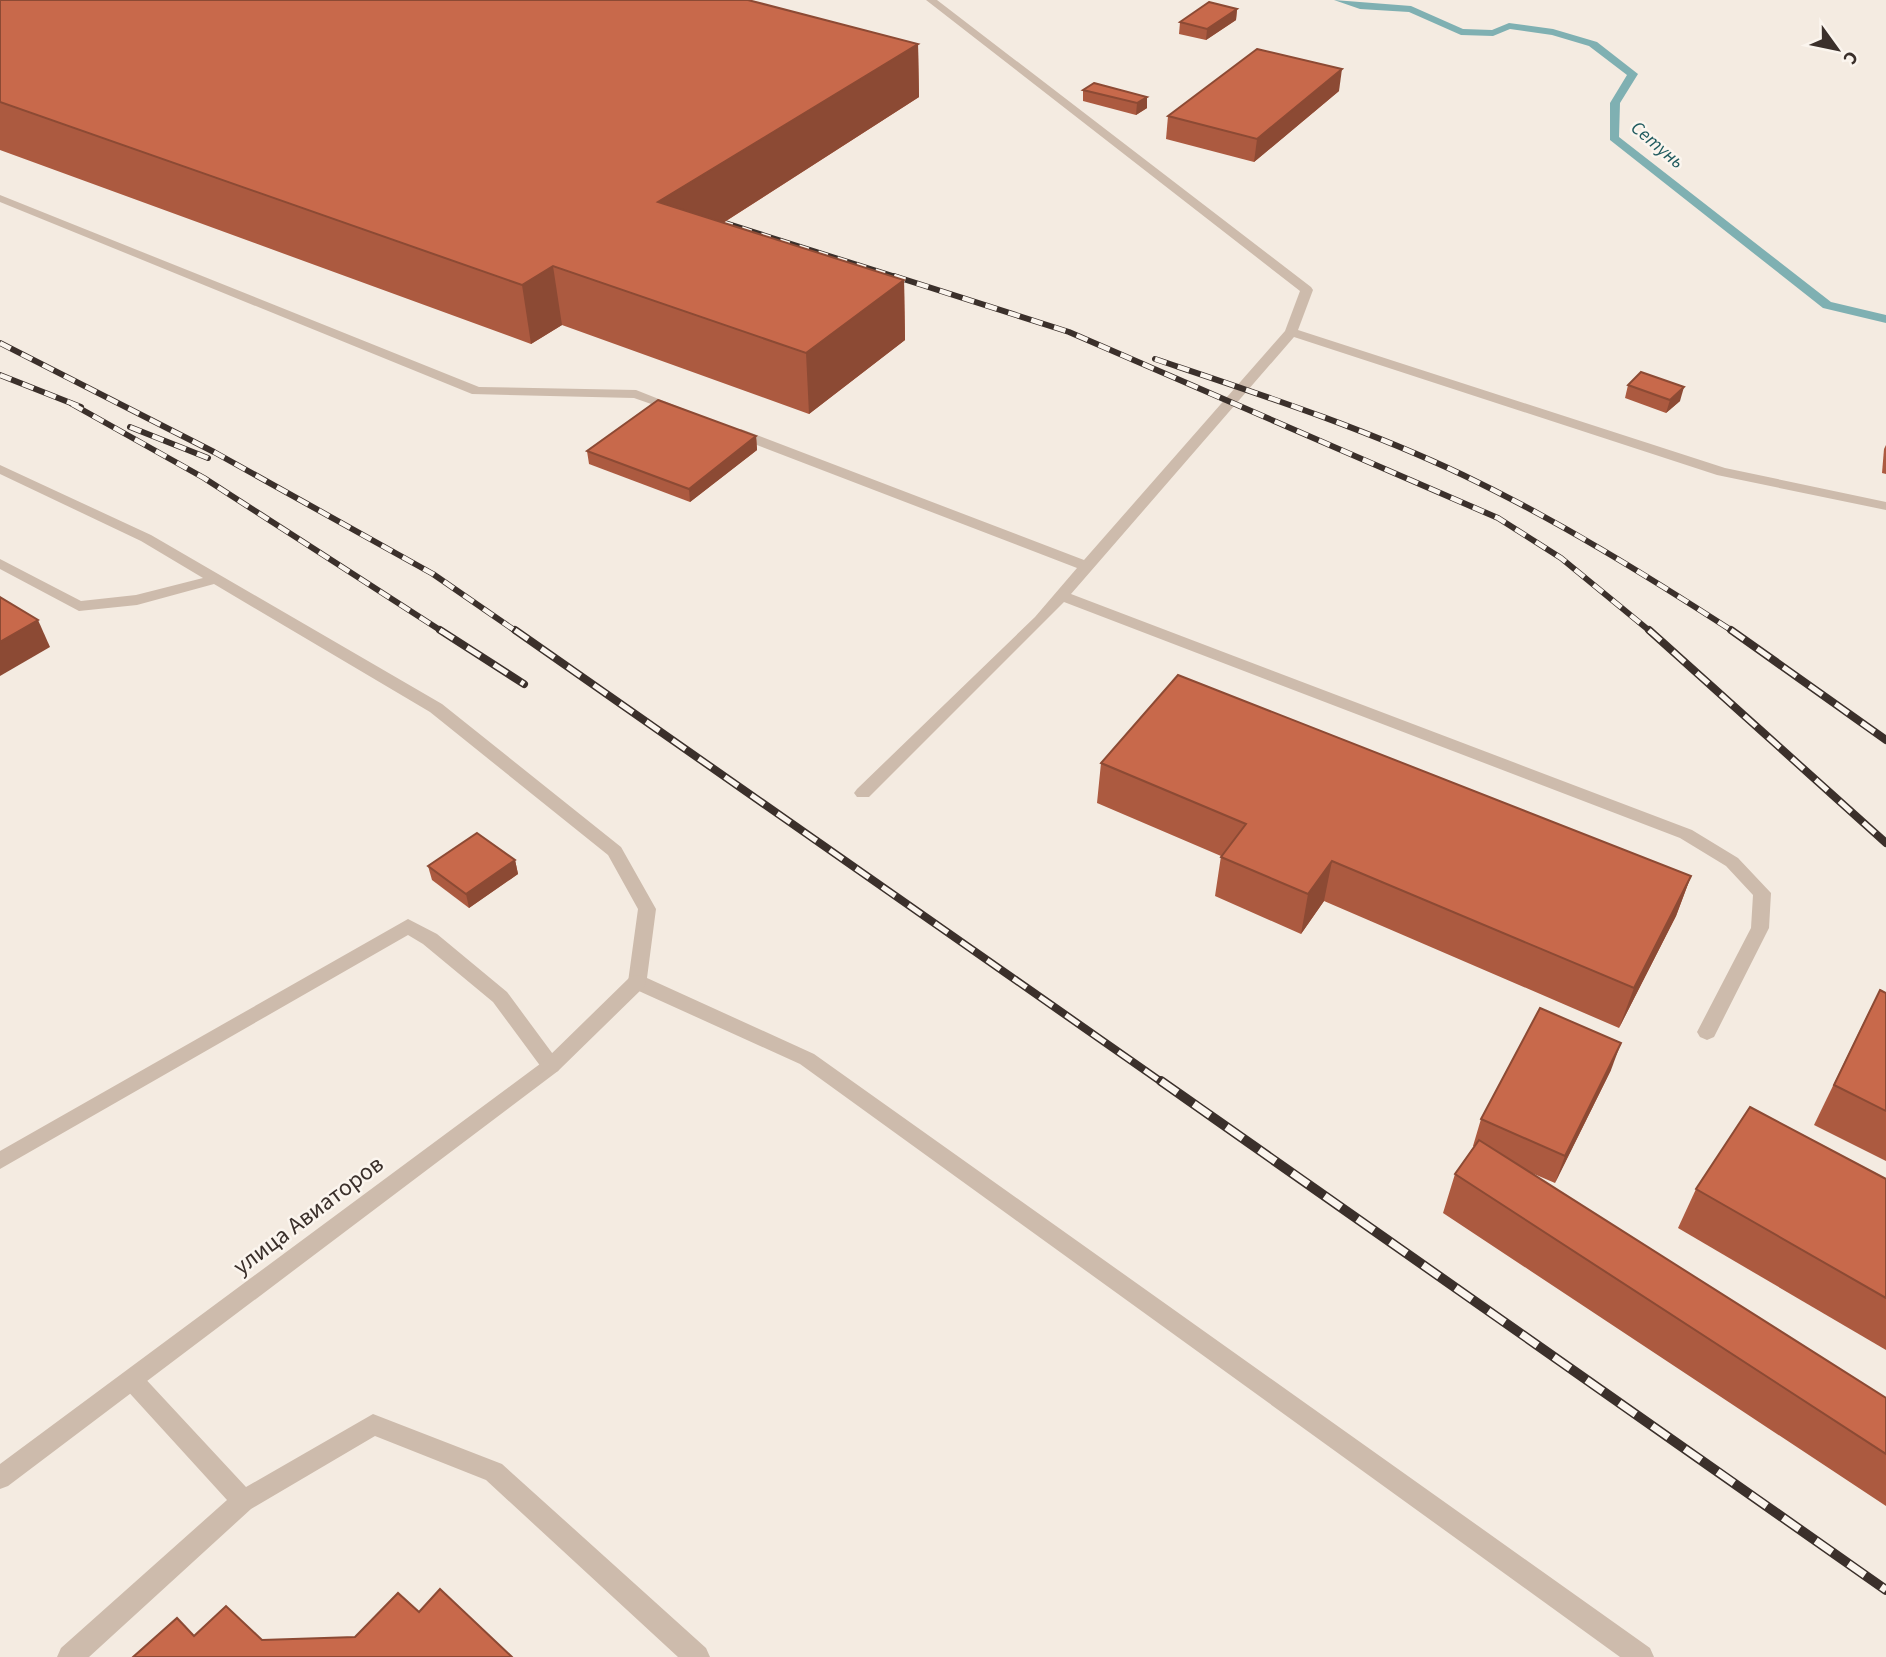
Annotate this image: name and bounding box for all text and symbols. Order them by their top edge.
north arrow [1802,14,1872,84]
text: С [1836,45,1864,69]
water label: Сетунь [1625,115,1689,175]
street label: улица Авиаторов [226,1147,391,1284]

